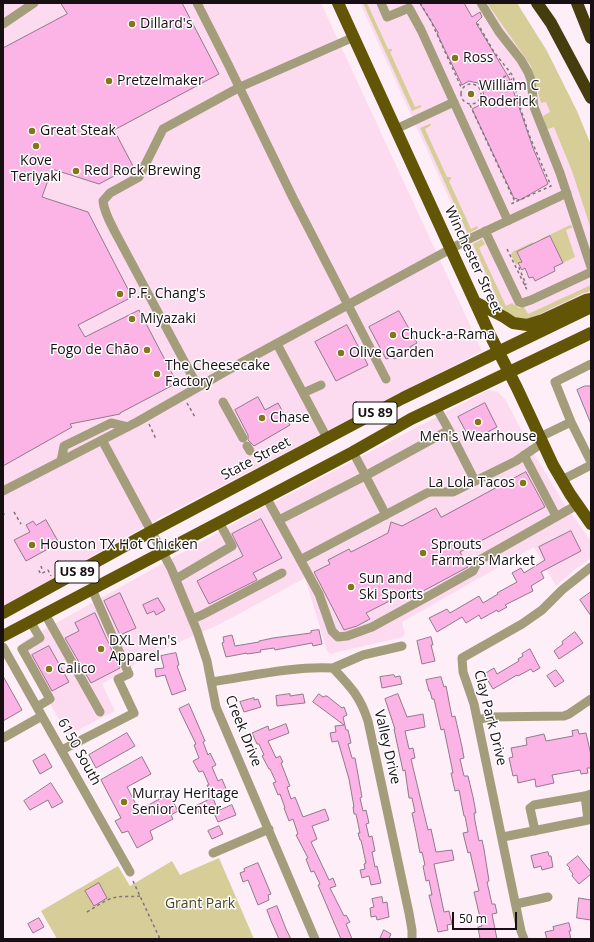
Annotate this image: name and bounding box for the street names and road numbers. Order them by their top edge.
street label: Winchester Street [441,204,505,316]
road number: US 89 [353,402,397,424]
street label: State Street [218,434,294,484]
road number: US 89 [55,561,99,583]
street label: Clay Park Drive [470,668,510,768]
street label: Creek Drive [221,693,265,769]
street label: Valley Drive [370,708,404,786]
street label: 6150 South [54,716,104,788]

